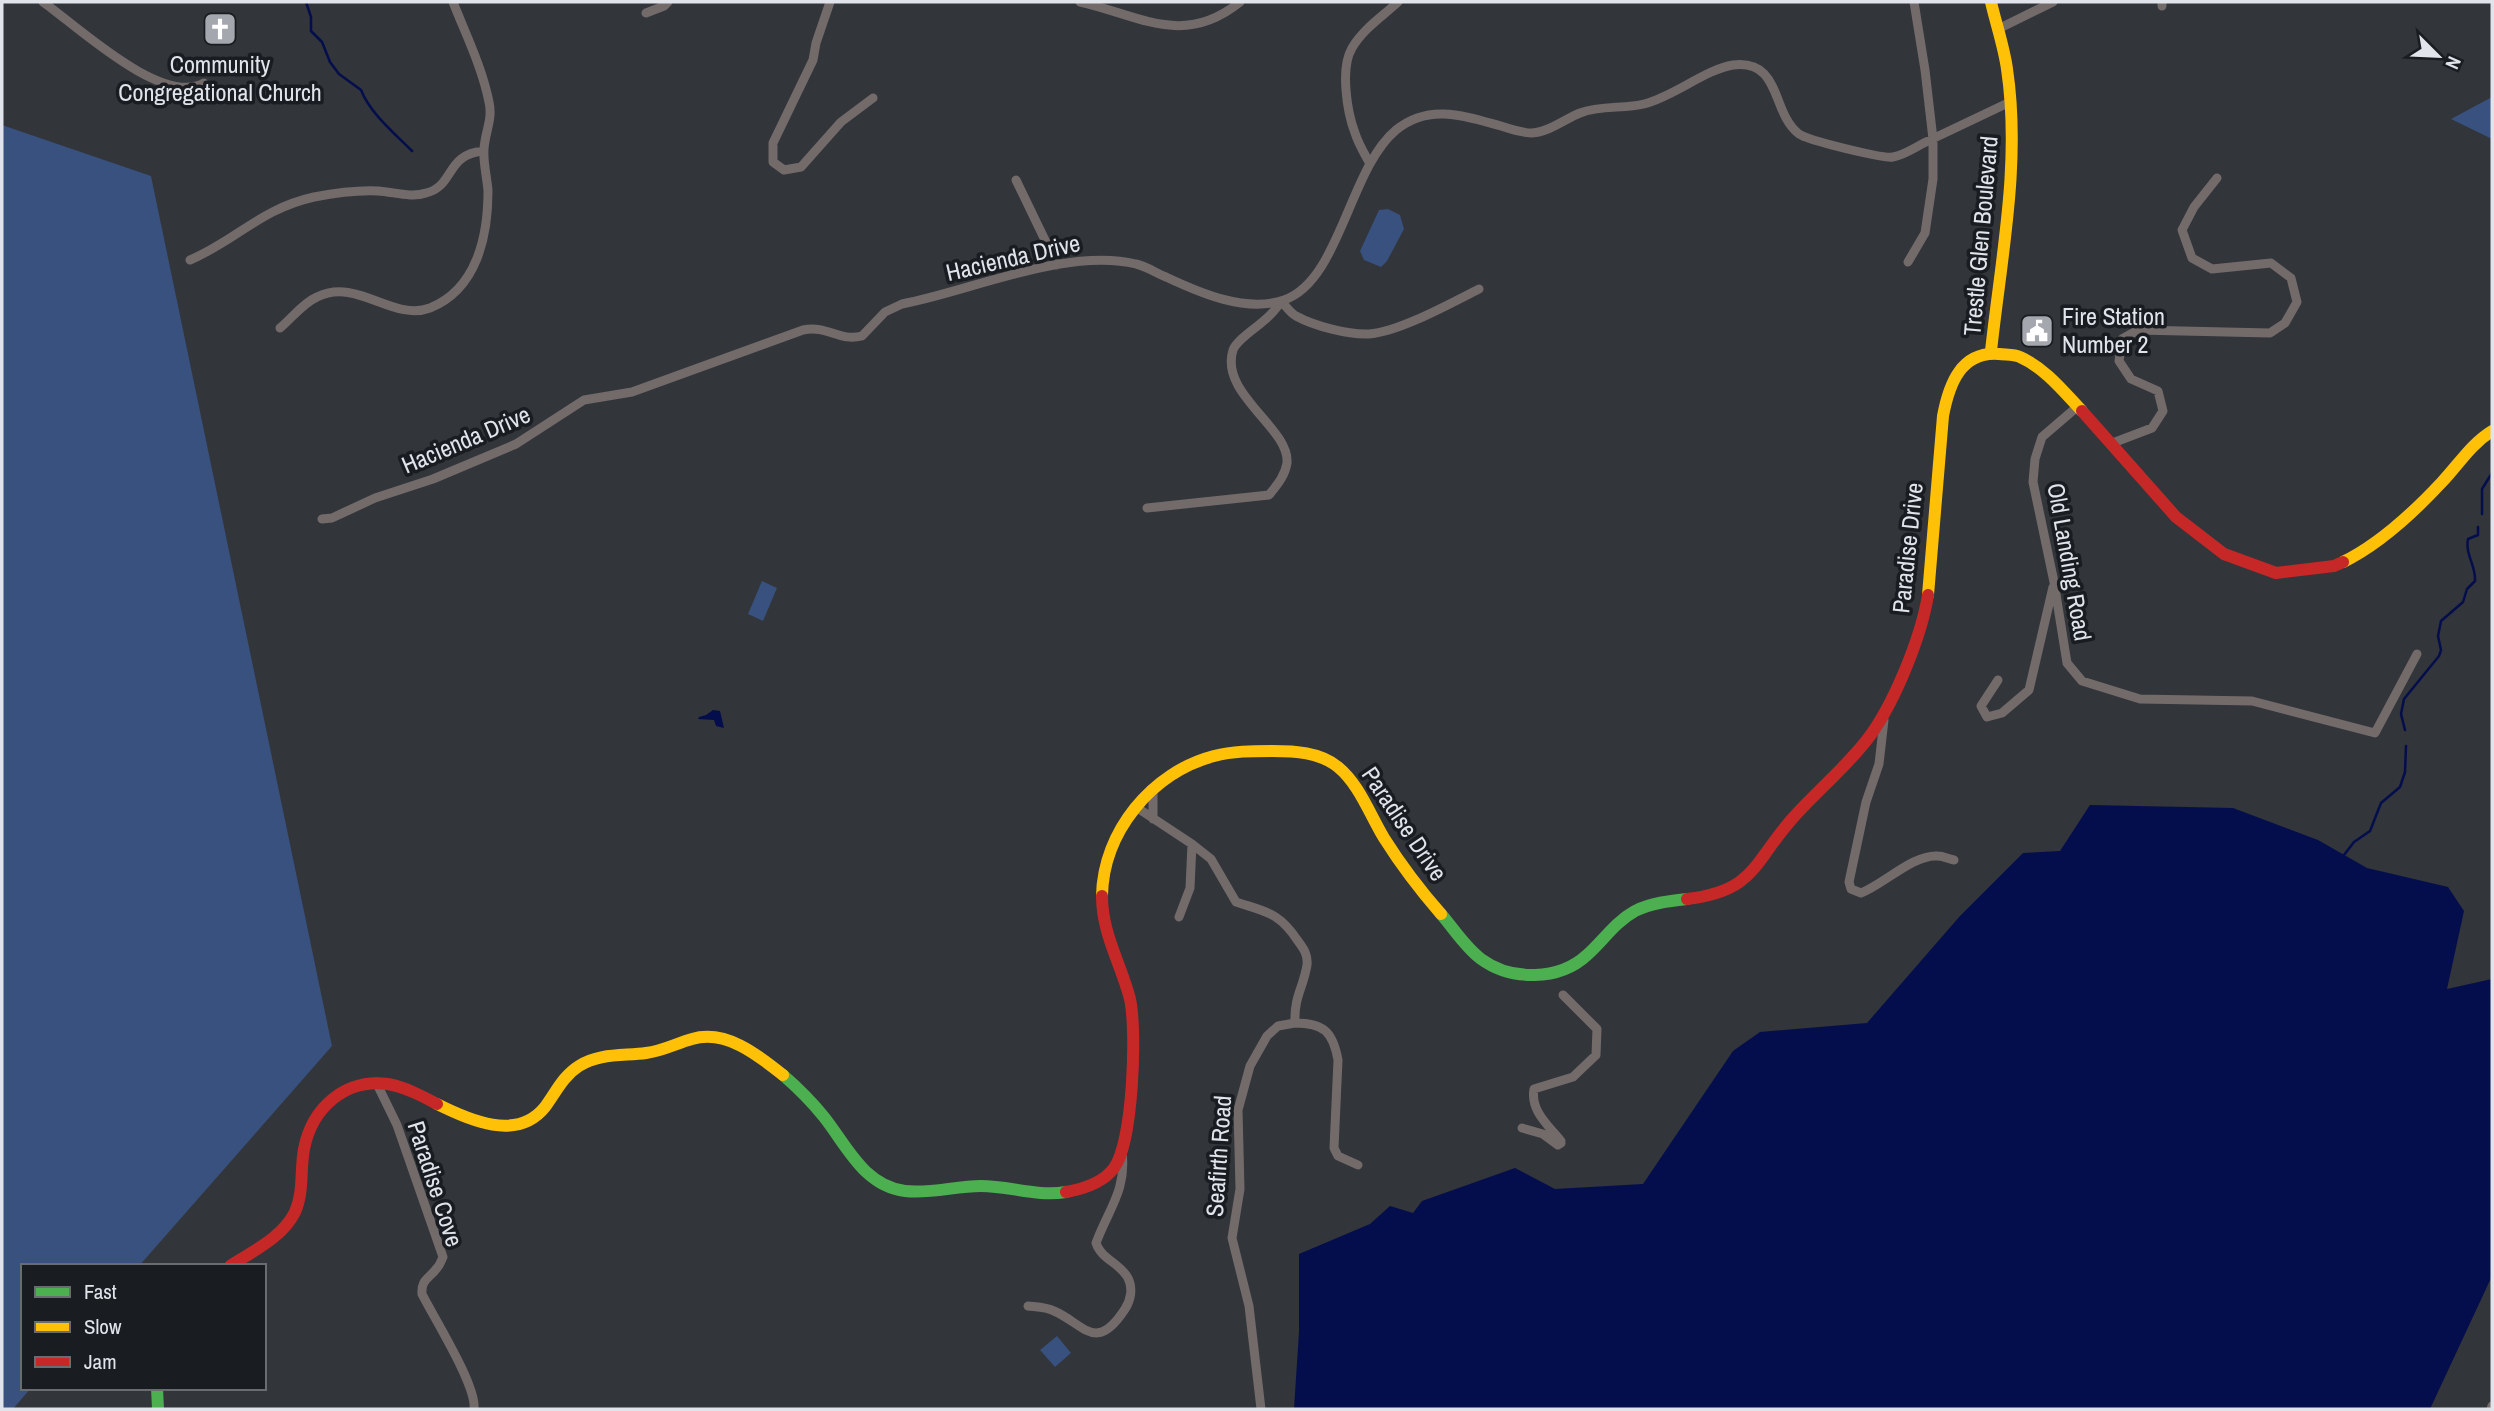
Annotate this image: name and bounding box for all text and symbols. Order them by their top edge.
church icon: Community Congregational Church [201,10,239,48]
north arrow [2403,21,2473,91]
place label: Community Congregational Church [118,48,322,108]
text: N [2439,52,2468,73]
street label: Trestle Glen Boulevard [1955,135,2005,337]
street label: Hacienda Drive [943,226,1083,288]
place label: Fire Station Number 2 [2062,300,2165,360]
public building icon: Fire Station Number 2 [2018,312,2056,350]
street label: Hacienda Drive [396,398,535,481]
street label: Old Landing Road [2040,480,2100,643]
street label: Paradise Drive [1884,481,1930,615]
street label: Paradise Drive [1355,760,1455,887]
street label: Seafirth Road [1198,1094,1238,1218]
street label: Paradise Cove [401,1117,471,1251]
legend [21,1264,266,1390]
text: Fast [84,1277,117,1306]
text: Slow [84,1312,122,1341]
text: Jam [84,1347,117,1376]

